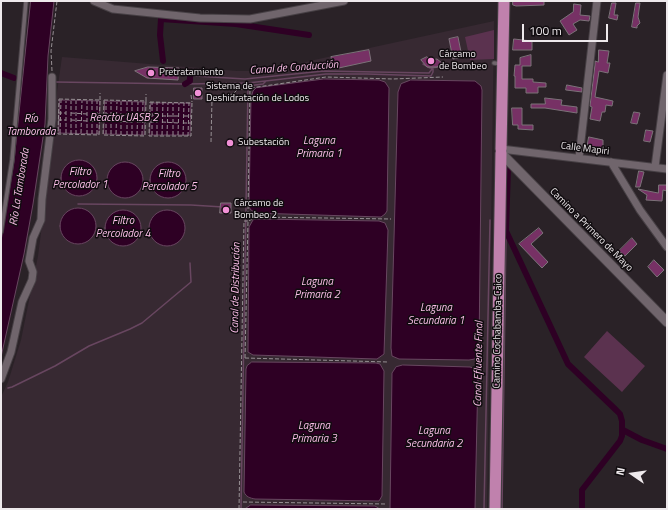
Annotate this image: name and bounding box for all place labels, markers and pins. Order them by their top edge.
place label: Cárcamo de Bombeo [439,49,487,72]
marker: Cárcamo de Bombeo [426,56,436,66]
place label: Pretratamiento [159,67,224,79]
marker: Pretratamiento [146,68,156,78]
place label: Sistema de Deshidratación de Lodos [206,81,309,104]
marker: Sistema de Deshidratación de Lodos [193,88,203,98]
place label: Subestación [238,137,289,149]
marker: Subestación [225,138,235,148]
place label: Cárcamo de Bombeo 2 [234,198,283,222]
marker: Cárcamo de Bombeo 2 [221,205,231,215]

